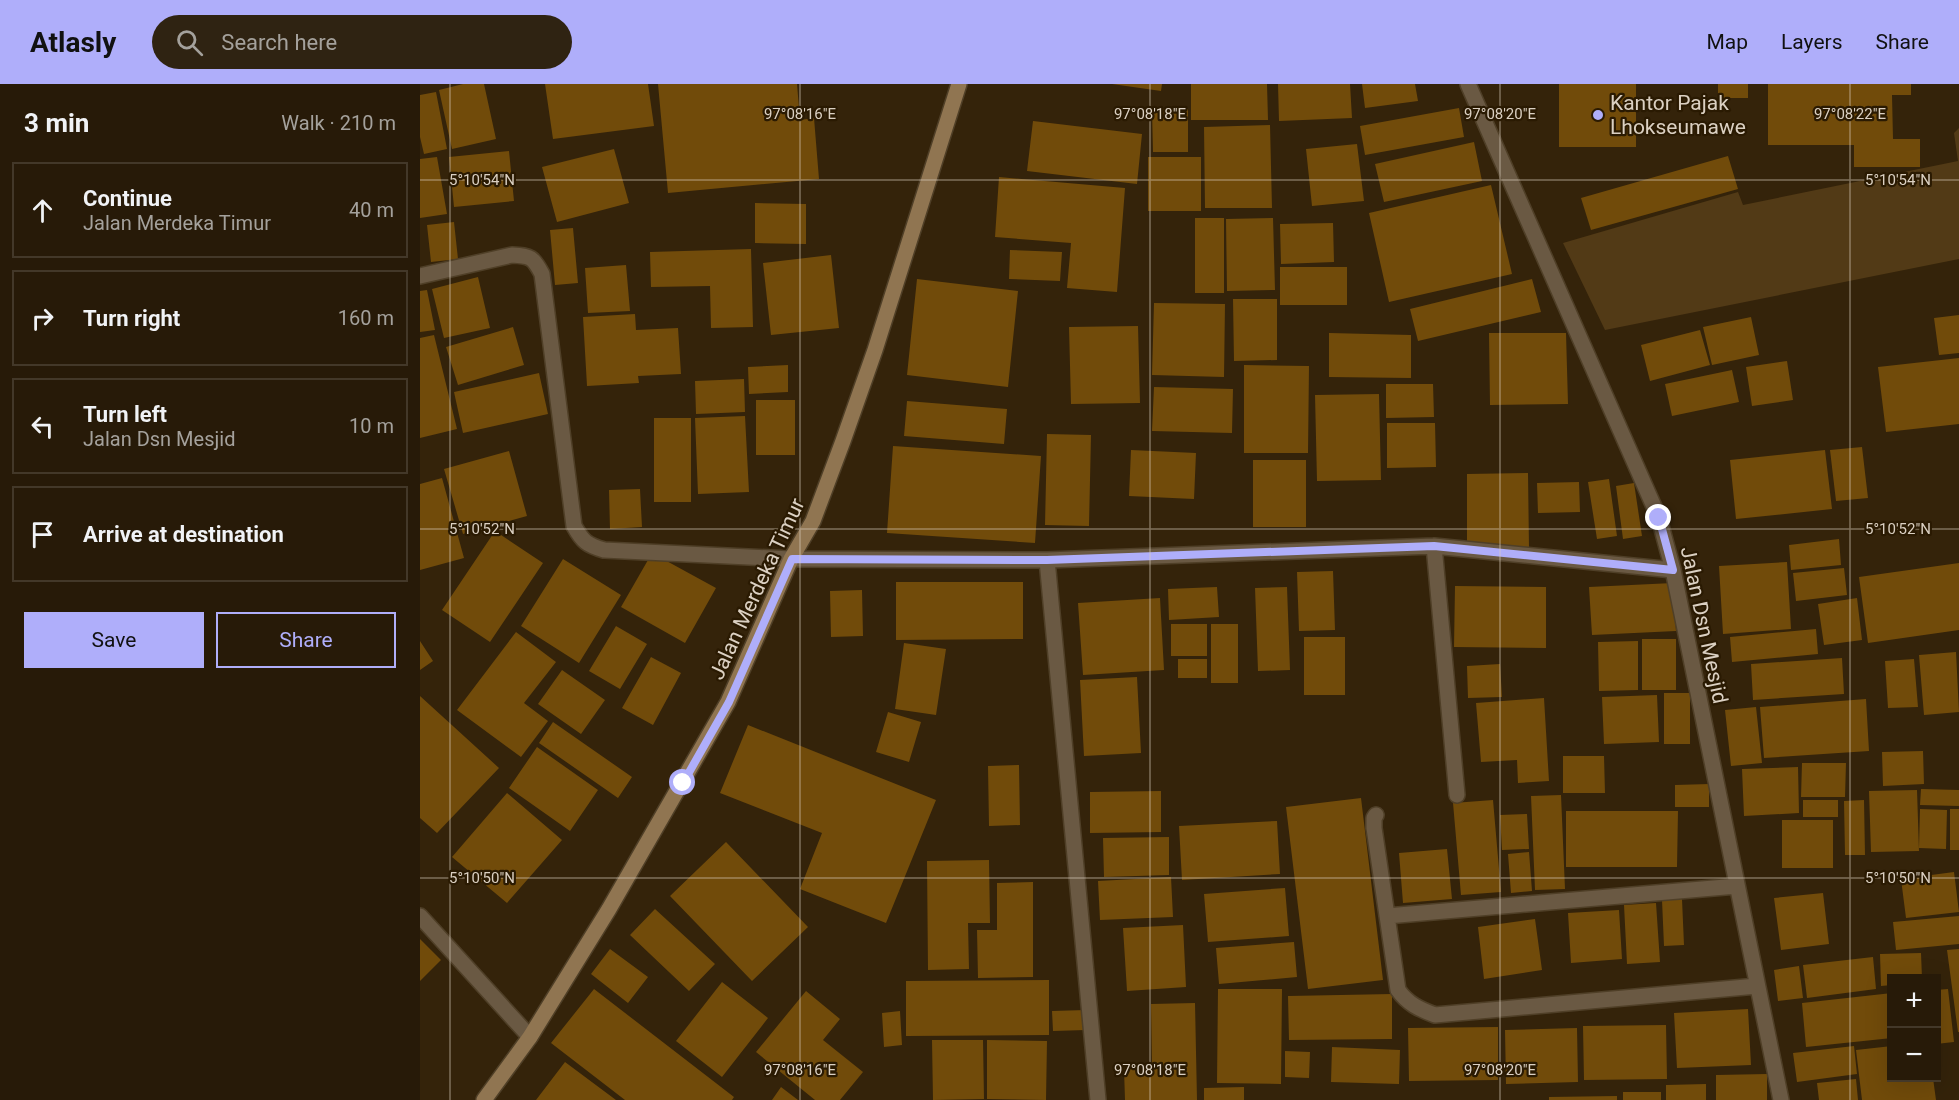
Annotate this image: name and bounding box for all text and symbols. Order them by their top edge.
search box [152,15,572,69]
text: Atlasly [30,26,116,59]
icon: search [173,26,206,59]
text: Search here [221,30,337,55]
text: Map [1706,30,1748,54]
text: Layers [1781,30,1842,54]
text: Share [1875,30,1929,54]
place label: Kantor Pajak Lhokseumawe [1610,91,1746,139]
text: 97°08'16"E [764,105,837,123]
text: 97°08'18"E [1114,105,1187,123]
text: 97°08'20"E [1464,105,1537,123]
text: 97°08'22"E [1814,105,1887,123]
text: 3 min [24,108,89,138]
marker: Kantor Pajak Lhokseumawe [1591,108,1605,122]
text: Walk · 210 m [281,111,396,135]
text: 5°10'54"N [449,171,515,189]
text: 5°10'54"N [1865,171,1931,189]
text: Continue [83,186,172,211]
icon: ahead [26,194,59,227]
text: 40 m [349,198,394,222]
text: Jalan Merdeka Timur [83,211,271,235]
icon: right [26,302,59,335]
text: Turn right [83,306,180,331]
text: 160 m [338,306,394,330]
text: Turn left [83,402,167,427]
icon: left [26,410,59,443]
text: 10 m [349,414,394,438]
text: Jalan Dsn Mesjid [83,427,235,451]
street label: Jalan Merdeka Timur [704,495,810,683]
route end [1645,504,1671,530]
icon: arrive [26,518,59,551]
text: 5°10'52"N [449,520,515,538]
text: 5°10'52"N [1865,520,1931,538]
text: Arrive at destination [83,522,284,547]
street label: Jalan Dsn Mesjid [1676,544,1732,706]
button: Save [24,612,204,668]
button: Share [216,612,396,668]
route start [669,769,695,795]
text: 5°10'50"N [449,869,515,887]
text: 5°10'50"N [1865,869,1931,887]
map controls [1887,974,1941,1082]
button: + [1887,974,1941,1028]
button: − [1887,1028,1941,1082]
text: 97°08'16"E [764,1061,837,1079]
text: 97°08'18"E [1114,1061,1187,1079]
text: 97°08'20"E [1464,1061,1537,1079]

